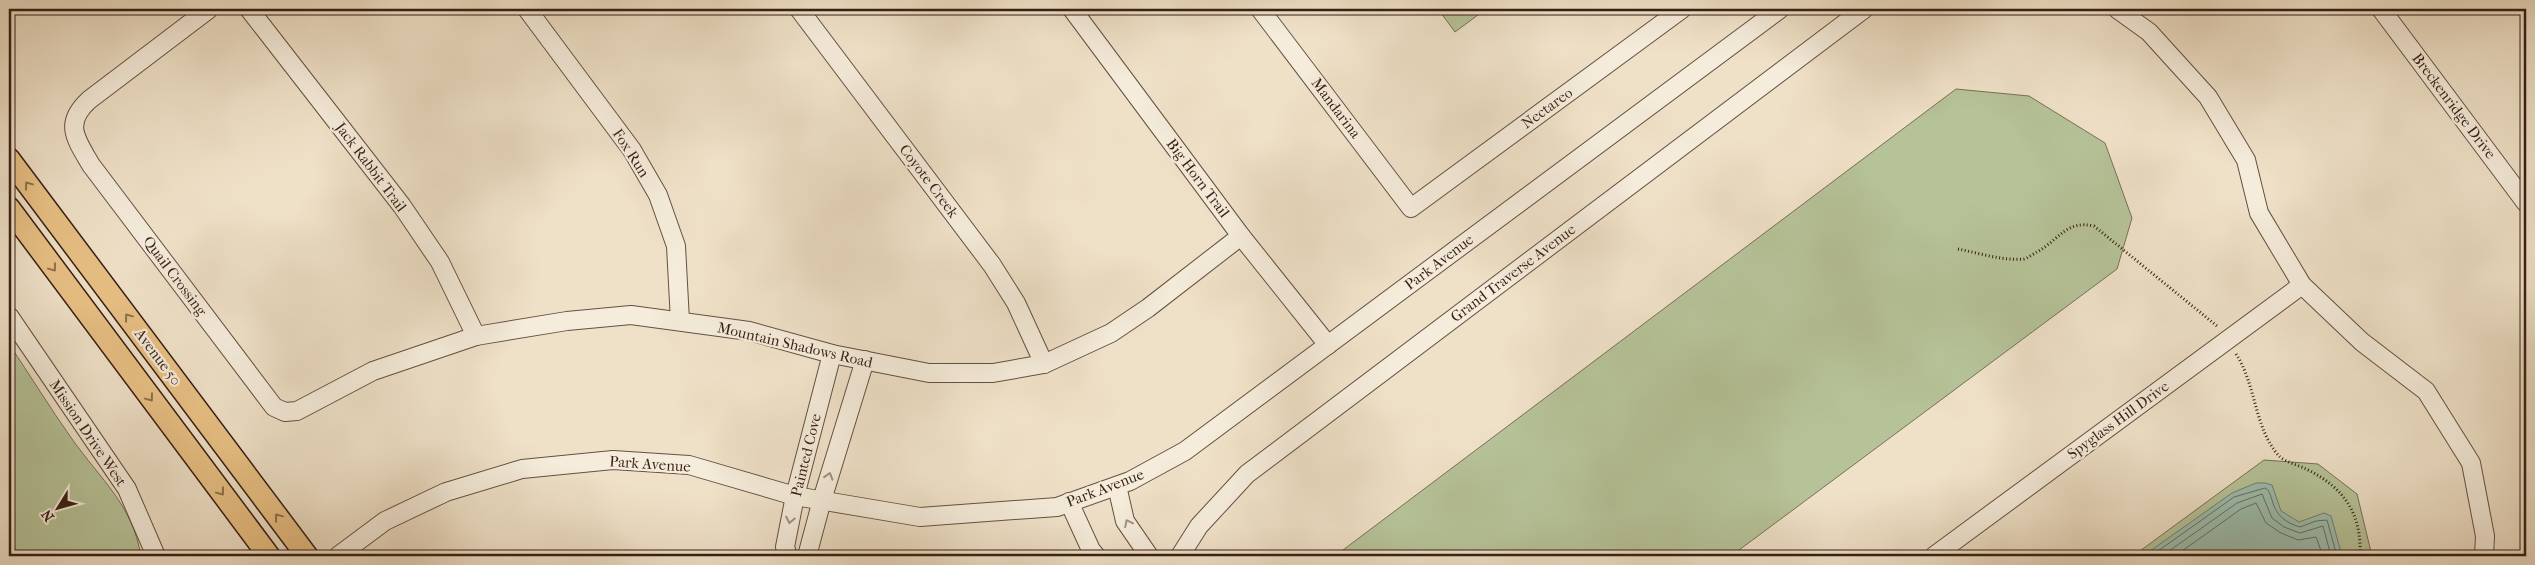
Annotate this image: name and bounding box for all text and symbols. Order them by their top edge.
street label: Breckenridge Drive [2408,50,2500,163]
street label: Mandarina [1307,74,1365,143]
street label: Nectareo [1518,83,1576,133]
street label: Jack Rabbit Trail [331,118,410,215]
street label: Fox Run [609,125,653,181]
street label: Big Horn Trail [1163,135,1233,221]
street label: Coyote Creek [896,141,963,221]
one-way arrow [26,182,34,191]
street label: Grand Traverse Avenue [1447,220,1579,326]
street label: Park Avenue [1401,230,1477,294]
street label: Quail Crossing [139,233,211,320]
one-way arrow [47,262,56,272]
one-way arrow [125,313,134,323]
street label: Mountain Shadows Road [716,318,875,372]
street label: Avenue 50 [130,324,185,389]
street label: Mission Drive West [46,376,131,490]
street label: Spyglass Hill Drive [2064,377,2173,463]
one-way arrow [145,392,153,401]
street label: Painted Cove [787,411,825,498]
street label: Park Avenue [609,452,692,476]
street label: Park Avenue [1064,465,1147,511]
one-way arrow [824,472,834,480]
north arrow [32,482,82,532]
one-way arrow [215,486,224,496]
text: N [38,506,58,525]
one-way arrow [275,513,284,523]
one-way arrow [786,516,796,525]
one-way arrow [1124,520,1134,529]

